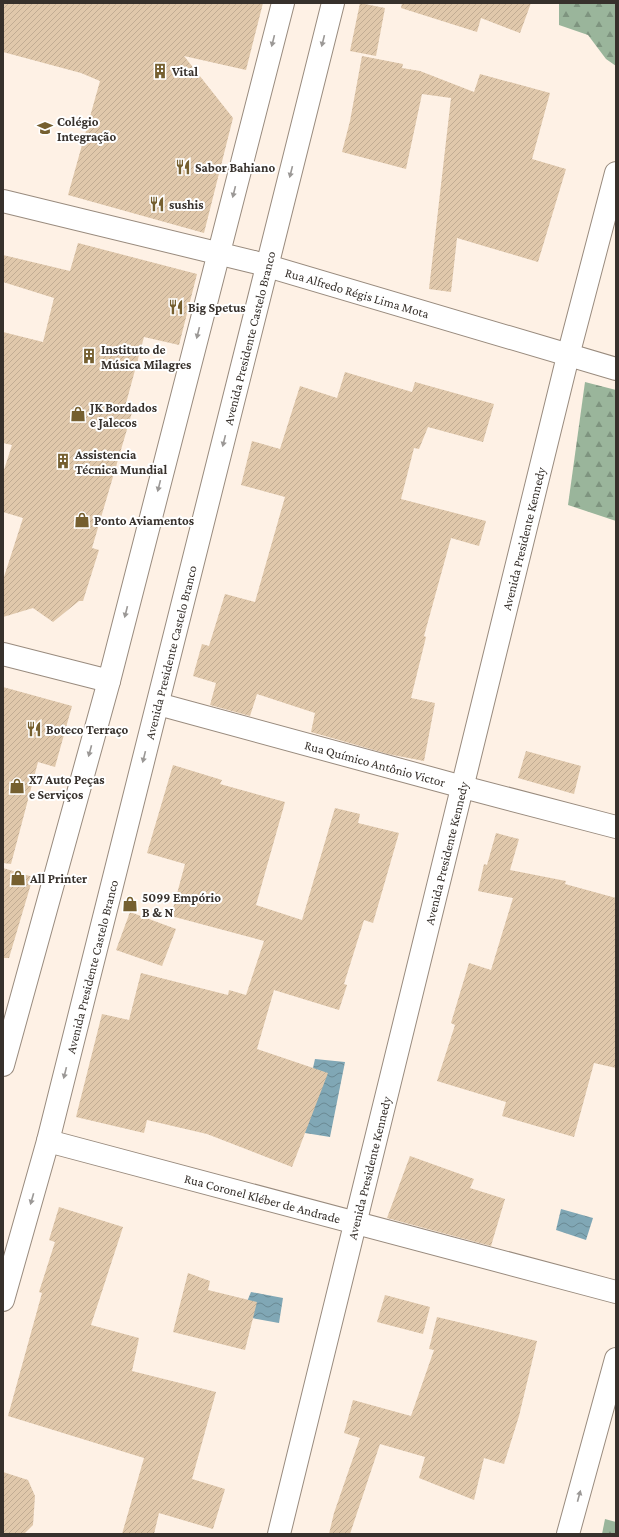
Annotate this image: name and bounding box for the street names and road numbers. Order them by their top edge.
street label: Avenida Presidente Castelo Branco [221,250,279,427]
street label: Rua Alfredo Régis Lima Mota [283,265,431,321]
street label: Avenida Presidente Kennedy [499,464,549,612]
street label: Avenida Presidente Castelo Branco [142,564,200,741]
street label: Rua Químico Antônio Victor [303,737,447,790]
street label: Avenida Presidente Kennedy [422,779,472,926]
street label: Avenida Presidente Castelo Branco [63,878,121,1055]
street label: Avenida Presidente Kennedy [345,1094,394,1241]
street label: Rua Coronel Kléber de Andrade [183,1171,342,1227]

